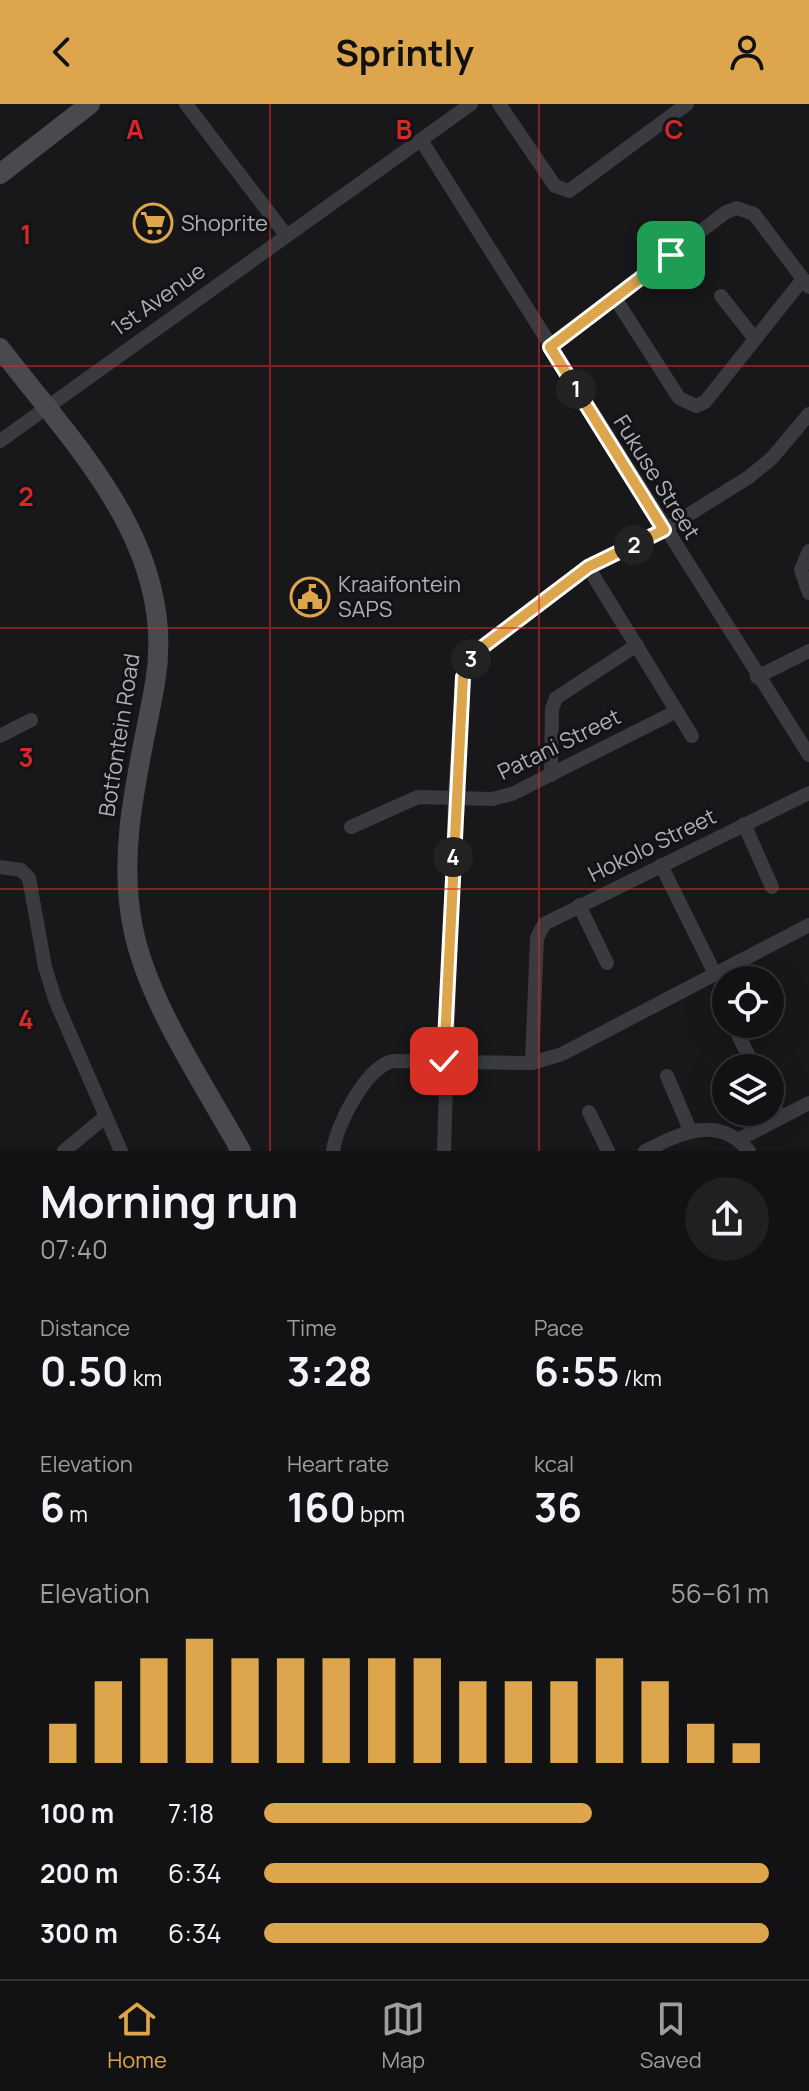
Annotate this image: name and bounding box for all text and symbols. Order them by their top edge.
text: Sprintly [335,28,474,77]
icon: back [40,30,84,74]
icon: person [725,30,769,74]
text: A [126,111,144,147]
text: B [396,111,412,147]
text: C [664,111,684,147]
supermarket icon: Shoprite [132,202,174,244]
place label: Shoprite [181,208,268,238]
text: 1 [20,216,32,252]
pin [637,221,705,289]
icon: arrive [649,233,693,277]
street label: 1st Avenue [105,255,211,342]
pin: 1 [556,369,596,409]
text: 1 [571,374,581,404]
street label: Fukuse Street [607,409,707,545]
text: 2 [18,478,34,514]
pin: 2 [614,525,654,565]
text: 2 [627,530,641,560]
place label: Kraaifontein SAPS [338,569,461,624]
public building icon: Kraaifontein SAPS [289,576,331,618]
pin: 3 [451,639,491,679]
text: 3 [465,644,477,674]
street label: Botfontein Road [91,651,147,819]
street label: Patani Street [493,701,626,787]
text: 3 [18,739,34,775]
street label: Hokolo Street [583,801,721,889]
pin: 4 [433,837,473,877]
text: 4 [446,842,460,872]
map controls [712,966,784,1126]
button: locate [712,966,784,1038]
text: 4 [18,1001,34,1037]
pin [410,1027,478,1095]
icon: check [422,1039,466,1083]
button: layers [712,1054,784,1126]
text: Morning run [40,1171,298,1231]
button: share [685,1177,769,1261]
text: 07:40 [40,1231,108,1267]
text: Distance [40,1313,130,1343]
text: Time [287,1313,337,1343]
text: Pace [534,1313,584,1343]
text: 0.50 [40,1343,128,1398]
text: 3:28 [287,1343,372,1398]
text: 6:55 [534,1343,619,1398]
text: km [128,1363,162,1393]
text: /km [619,1363,662,1393]
text: Elevation [40,1449,133,1479]
text: Heart rate [287,1449,389,1479]
text: kcal [534,1449,574,1479]
text: 6 [40,1479,65,1534]
text: 160 [287,1479,356,1534]
text: 36 [534,1479,582,1534]
text: m [65,1499,88,1529]
text: bpm [356,1499,405,1529]
text: Elevation [40,1575,150,1611]
text: 56–61 m [671,1575,769,1611]
text: 100 m [40,1795,114,1831]
text: 7:18 [168,1795,214,1831]
text: 200 m [40,1855,118,1891]
text: 6:34 [168,1855,222,1891]
text: 300 m [40,1915,118,1951]
text: 6:34 [168,1915,222,1951]
tab: Home [107,1997,167,2075]
tab: Map [381,1997,425,2075]
tab: Saved [640,1997,702,2075]

